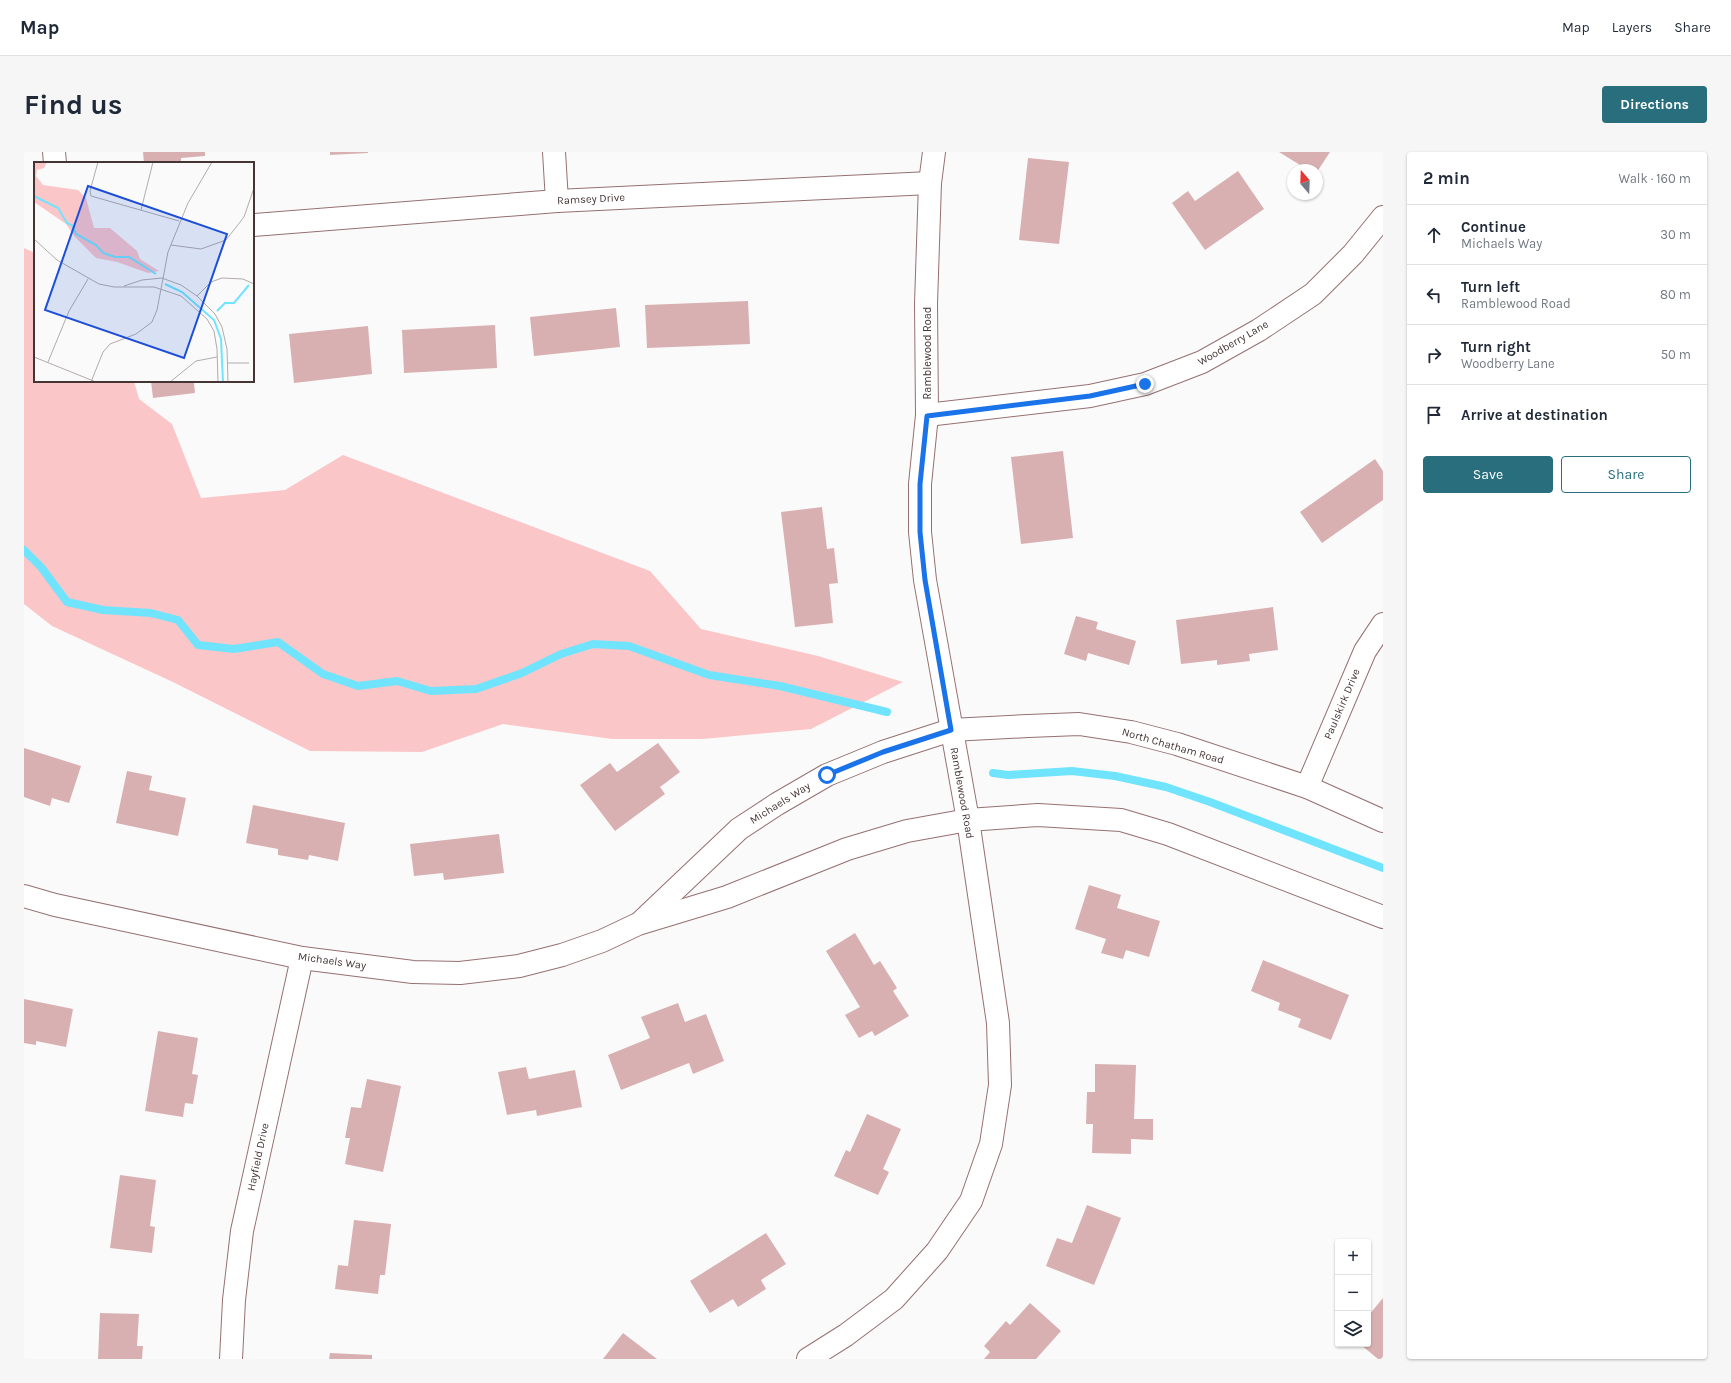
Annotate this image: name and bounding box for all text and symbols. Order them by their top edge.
text: Map [20,17,59,39]
text: Map [1562,19,1590,36]
text: Layers [1612,19,1652,36]
text: Share [1674,19,1711,36]
button: Directions [1602,86,1707,123]
text: Find us [24,88,123,121]
inset map [34,162,254,382]
north arrow [1287,164,1323,200]
text: 2 min [1423,168,1470,188]
text: Walk · 160 m [1618,171,1691,186]
street label: Ramsey Drive [557,191,626,207]
text: Continue [1461,218,1526,236]
icon: ahead [1423,224,1445,246]
text: 30 m [1660,227,1691,242]
text: Michaels Way [1461,236,1542,251]
text: Turn left [1461,278,1520,296]
icon: left [1423,284,1445,306]
text: 80 m [1660,287,1691,302]
text: Ramblewood Road [1461,296,1571,311]
street label: Ramblewood Road [921,307,934,399]
street label: Woodberry Lane [1195,317,1271,368]
text: Turn right [1461,338,1531,356]
icon: right [1423,344,1445,366]
text: 50 m [1661,347,1691,362]
text: Woodberry Lane [1461,356,1555,371]
route end [1136,375,1154,393]
icon: arrive [1423,404,1445,426]
text: Arrive at destination [1461,406,1608,424]
button: Save [1423,456,1553,493]
button: Share [1561,456,1691,493]
street label: Paulskirk Drive [1321,666,1363,741]
street label: North Chatham Road [1121,725,1225,767]
street label: Ramblewood Road [948,746,976,840]
route start [818,766,836,784]
street label: Michaels Way [747,779,813,827]
street label: Michaels Way [297,950,367,972]
street label: Hayfield Drive [244,1121,272,1192]
map controls [1335,1239,1371,1347]
button: + [1335,1239,1371,1275]
button: − [1335,1275,1371,1311]
button: layers [1335,1311,1371,1347]

